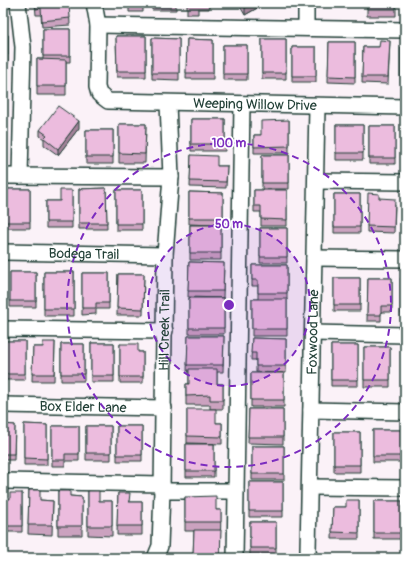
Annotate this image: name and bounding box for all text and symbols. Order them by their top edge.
street label: Weeping Willow Drive [193,94,317,114]
text: 100 m [212,136,247,151]
text: 50 m [215,217,243,232]
street label: Bodega Trail [48,244,119,263]
street label: Hill Creek Trail [155,289,173,371]
street label: Foxwood Lane [303,289,322,375]
centre of rings [222,298,236,312]
street label: Box Elder Lane [39,397,127,416]

